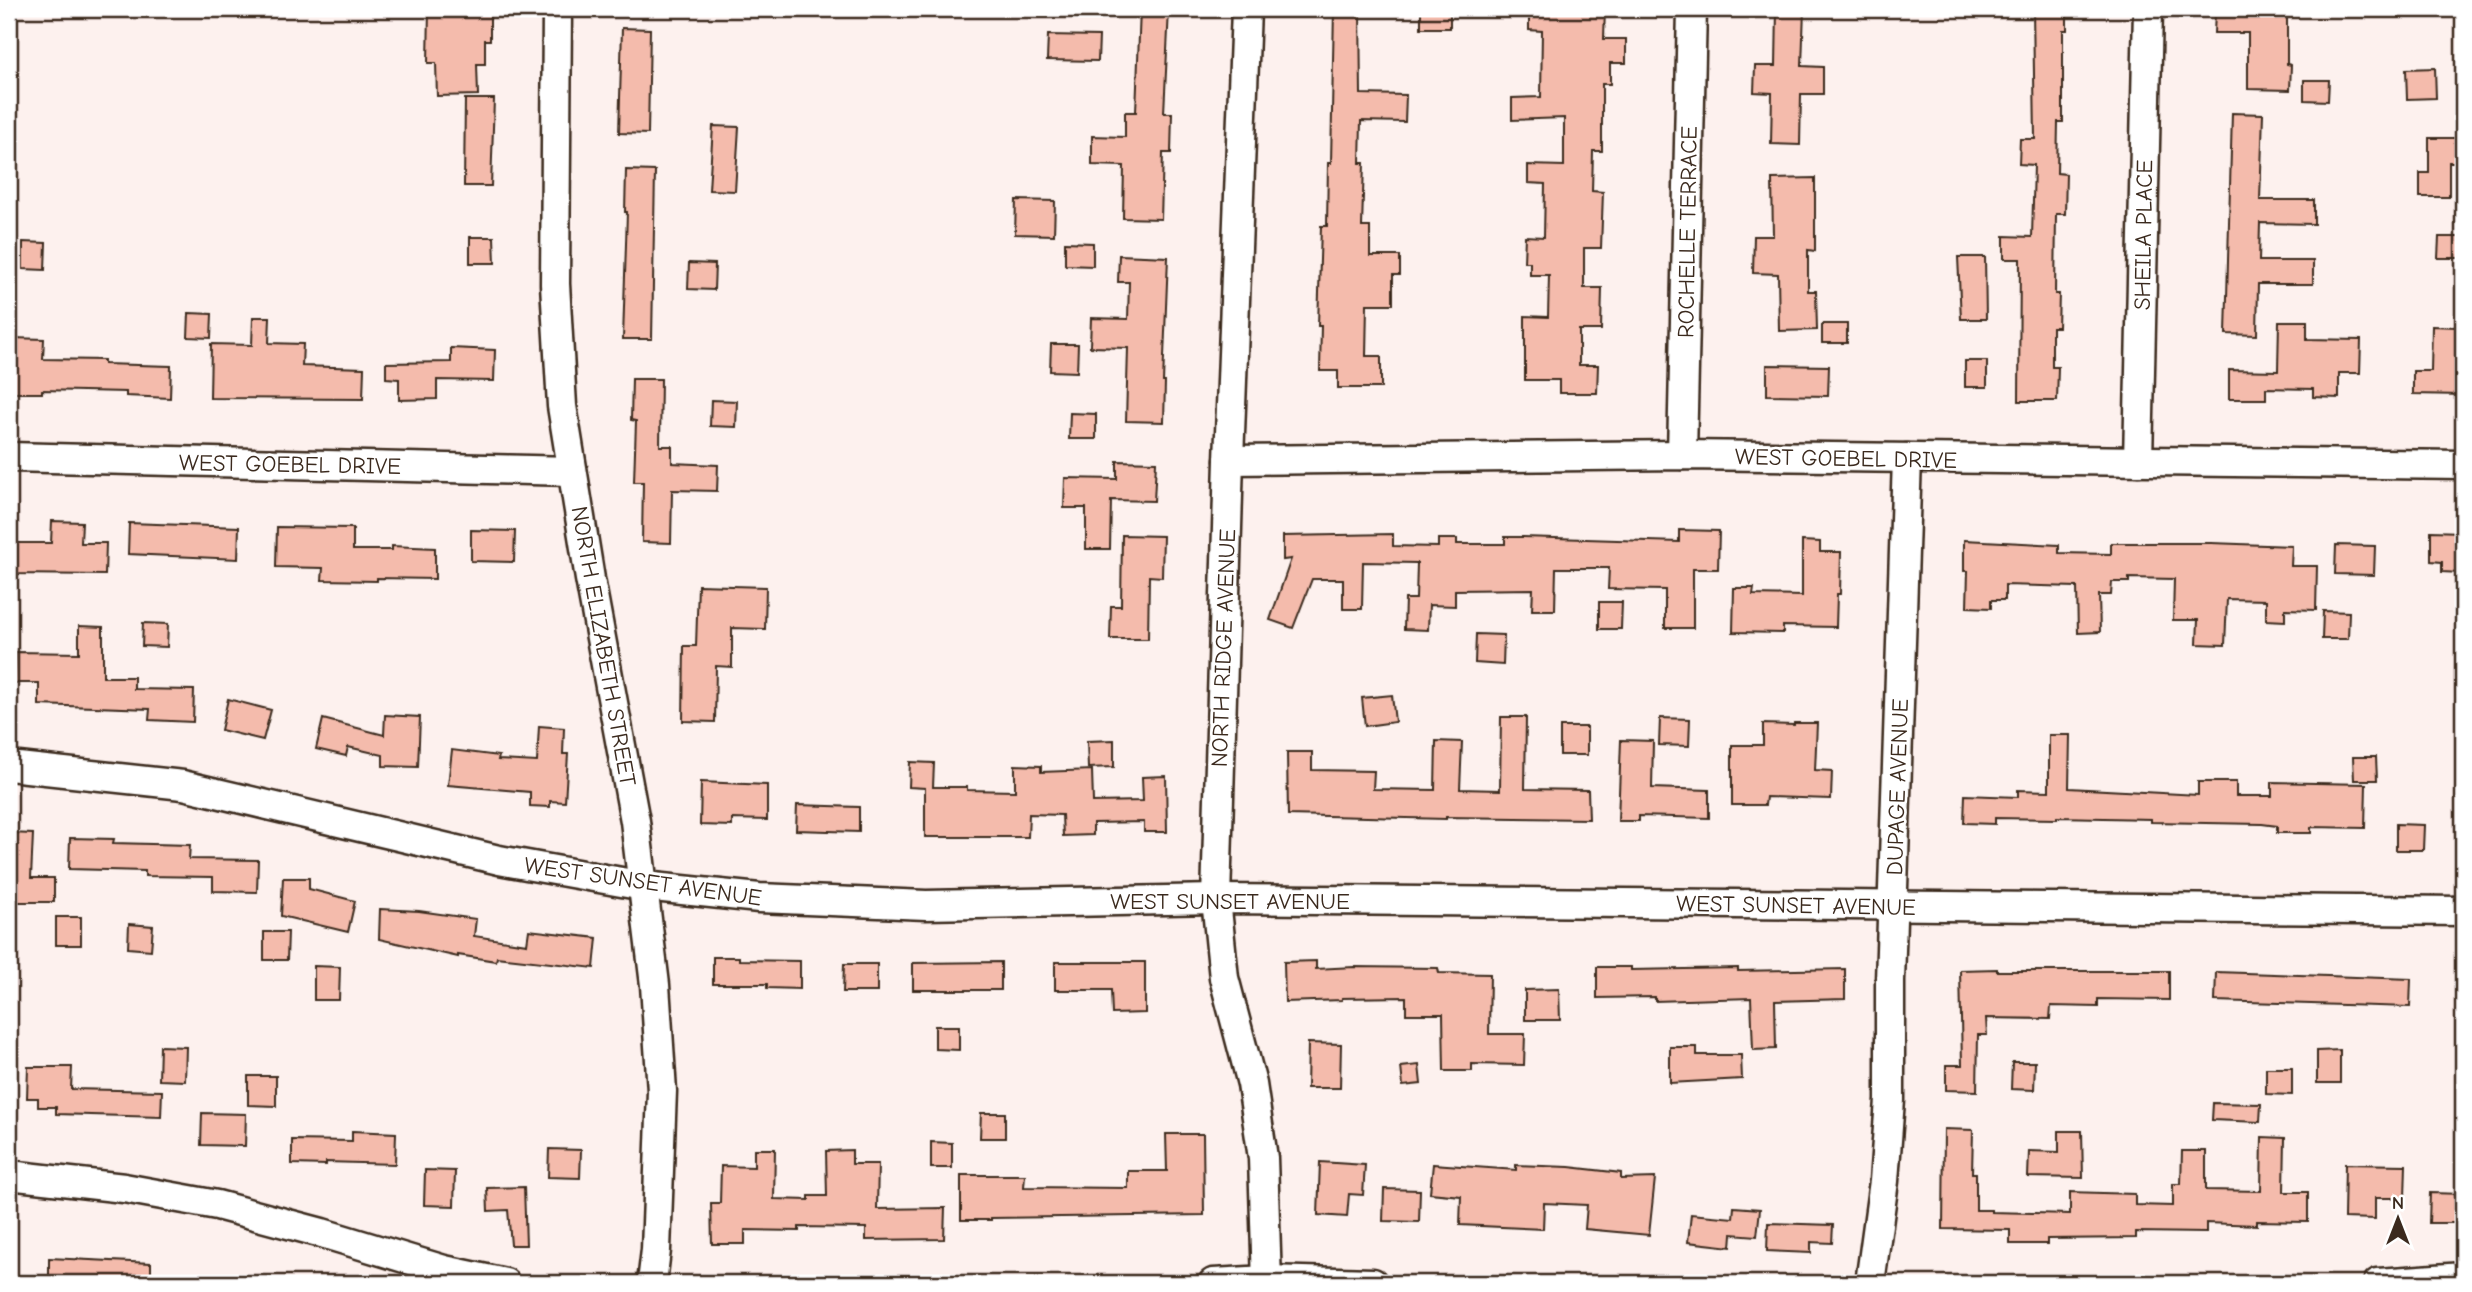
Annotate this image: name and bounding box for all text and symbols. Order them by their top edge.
street label: ROCHELLE TERRACE [1672,126,1703,338]
street label: SHEILA PLACE [2129,159,2158,310]
street label: WEST GOEBEL DRIVE [1735,443,1957,474]
street label: WEST GOEBEL DRIVE [179,449,401,480]
street label: NORTH ELIZABETH STREET [566,504,641,788]
street label: NORTH RIDGE AVENUE [1206,528,1241,768]
street label: DUPAGE AVENUE [1881,698,1914,876]
street label: WEST SUNSET AVENUE [522,851,764,912]
street label: WEST SUNSET AVENUE [1110,888,1350,915]
street label: WEST SUNSET AVENUE [1676,890,1916,921]
north arrow [2364,1184,2434,1254]
text: N [2392,1192,2404,1214]

